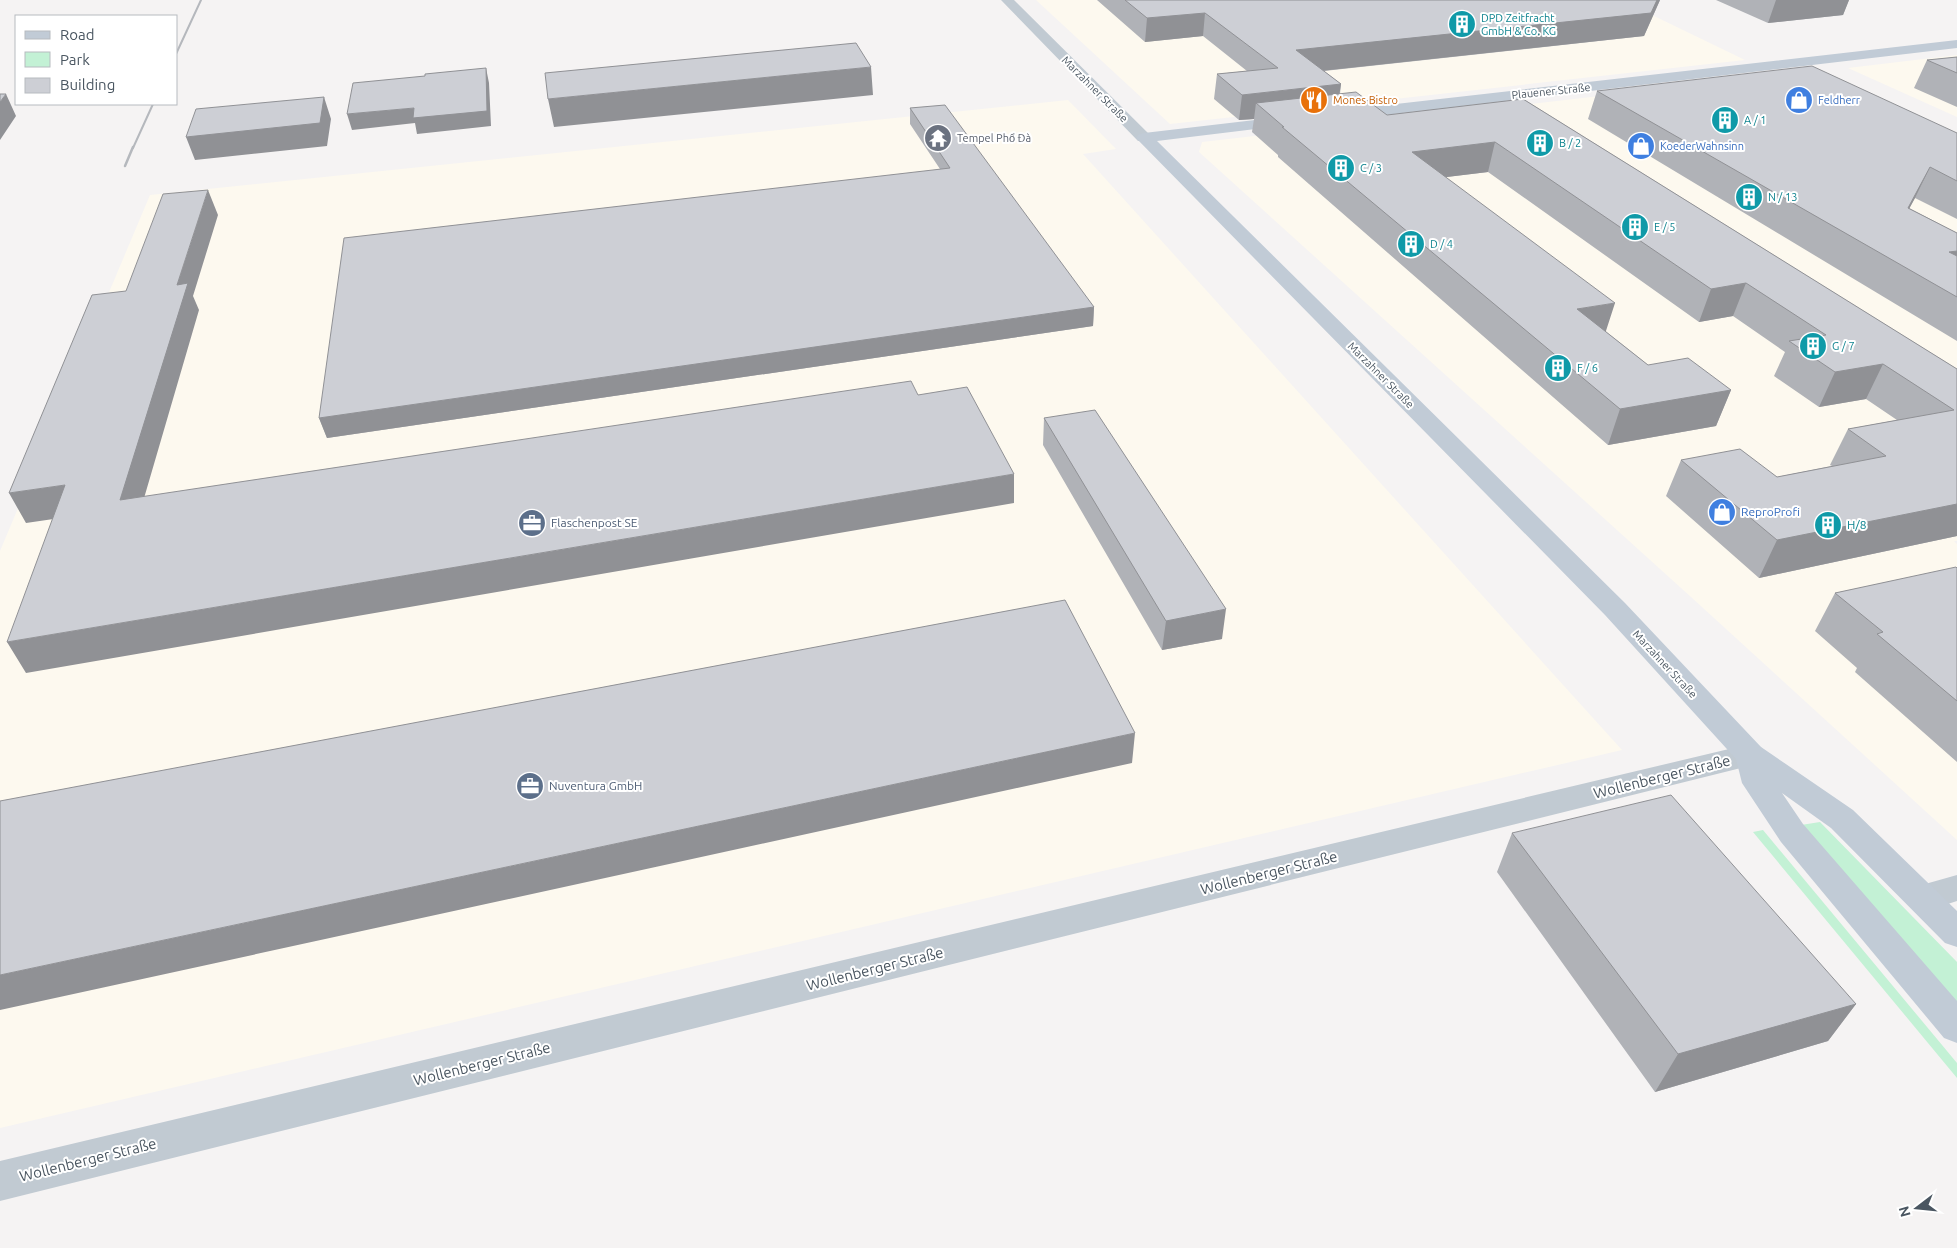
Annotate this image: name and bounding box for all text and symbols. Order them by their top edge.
building icon: DPD Zeitfracht GmbH & Co. KG [1447,9,1477,39]
place label: DPD Zeitfracht GmbH & Co. KG [1481,12,1556,37]
legend [15,15,178,105]
text: Road [60,26,95,43]
text: Park [60,51,90,68]
street label: Marzahner Straße [1060,54,1130,124]
text: Building [60,76,115,93]
street label: Plauener Straße [1511,81,1591,101]
restaurant icon: Mones Bistro [1299,85,1329,115]
shop icon: Feldherr [1784,85,1814,115]
place label: Mones Bistro [1333,94,1398,106]
place label: Feldherr [1818,94,1861,106]
building icon: A / 1 [1710,105,1740,135]
place label: A / 1 [1744,114,1766,126]
temple icon: Tempel Phổ Đà [923,123,953,153]
building icon: B / 2 [1525,128,1555,158]
shop icon: KoederWahnsinn [1626,131,1656,161]
place label: Tempel Phổ Đà [957,132,1031,144]
place label: B / 2 [1559,137,1581,149]
place label: KoederWahnsinn [1660,140,1744,152]
building icon: C / 3 [1326,153,1356,183]
place label: C / 3 [1360,162,1382,174]
building icon: N / 13 [1734,182,1764,212]
place label: N / 13 [1768,191,1797,203]
building icon: E / 5 [1620,212,1650,242]
place label: E / 5 [1654,221,1675,233]
building icon: D / 4 [1396,229,1426,259]
place label: D / 4 [1430,238,1453,250]
building icon: G / 7 [1798,331,1828,361]
street label: Marzahner Straße [1346,340,1416,410]
place label: G / 7 [1832,340,1855,352]
building icon: F / 6 [1543,353,1573,383]
place label: F / 6 [1577,362,1598,374]
shop icon: ReproProfi [1707,497,1737,527]
place label: ReproProfi [1741,505,1800,518]
office icon: Flaschenpost SE [517,508,547,538]
building icon: H/8 [1813,510,1843,540]
place label: Flaschenpost SE [551,516,638,529]
place label: H/8 [1847,518,1867,531]
street label: Marzahner Straße [1631,628,1699,700]
street label: Wollenberger Straße [1592,751,1732,802]
office icon: Nuventura GmbH [515,771,545,801]
place label: Nuventura GmbH [549,779,642,792]
street label: Wollenberger Straße [1199,847,1339,898]
street label: Wollenberger Straße [805,943,945,994]
street label: Wollenberger Straße [412,1038,552,1089]
street label: Wollenberger Straße [18,1134,158,1185]
north arrow [1892,1183,1942,1233]
text: N [1895,1204,1914,1219]

